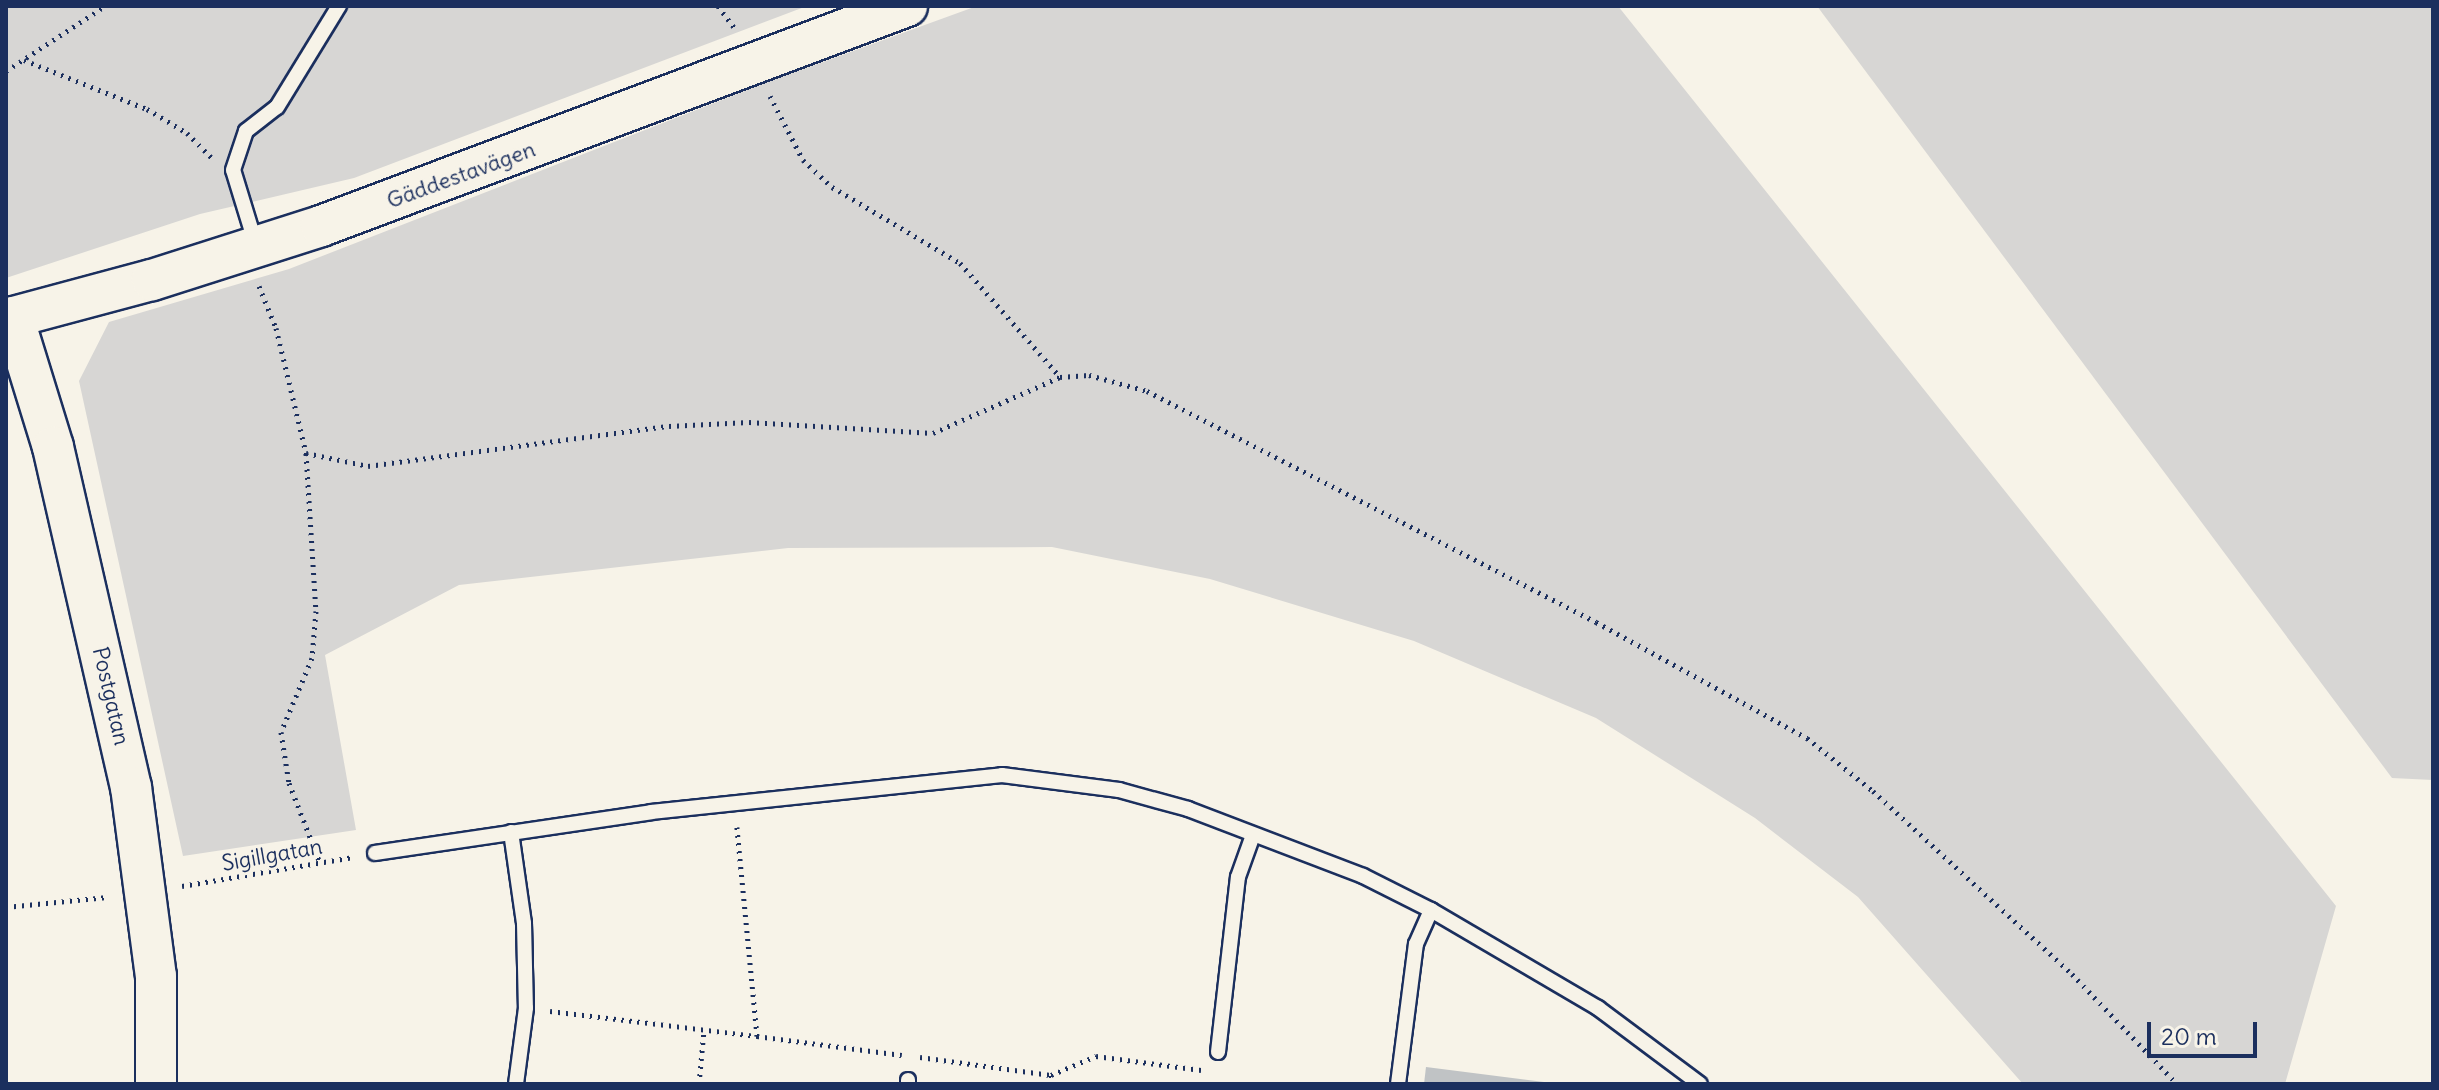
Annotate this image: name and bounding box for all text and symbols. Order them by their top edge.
street label: Gäddestavägen [383,136,539,214]
street label: Postgatan [87,644,135,748]
street label: Sigillgatan [220,833,324,877]
scale bar [2151,1006,2261,1056]
text: 20 m [2161,1021,2217,1051]

